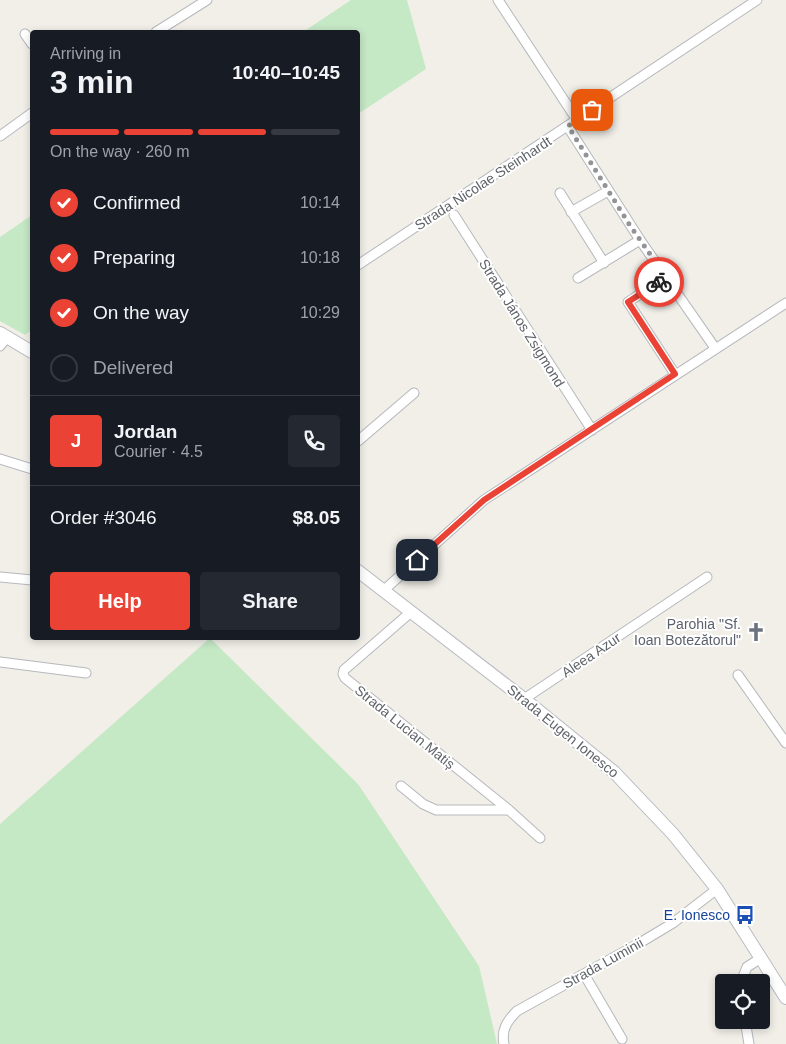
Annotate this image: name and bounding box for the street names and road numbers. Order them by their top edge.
street label: Strada Nicolae Steinhardt [412,133,554,233]
street label: Strada János Zsigmond [476,256,568,390]
street label: Aleea Azur [558,629,624,681]
street label: Strada Eugen Ionesco [504,681,622,781]
street label: Strada Lucian Matiș [352,682,458,772]
street label: Strada Luminii [560,934,646,992]

